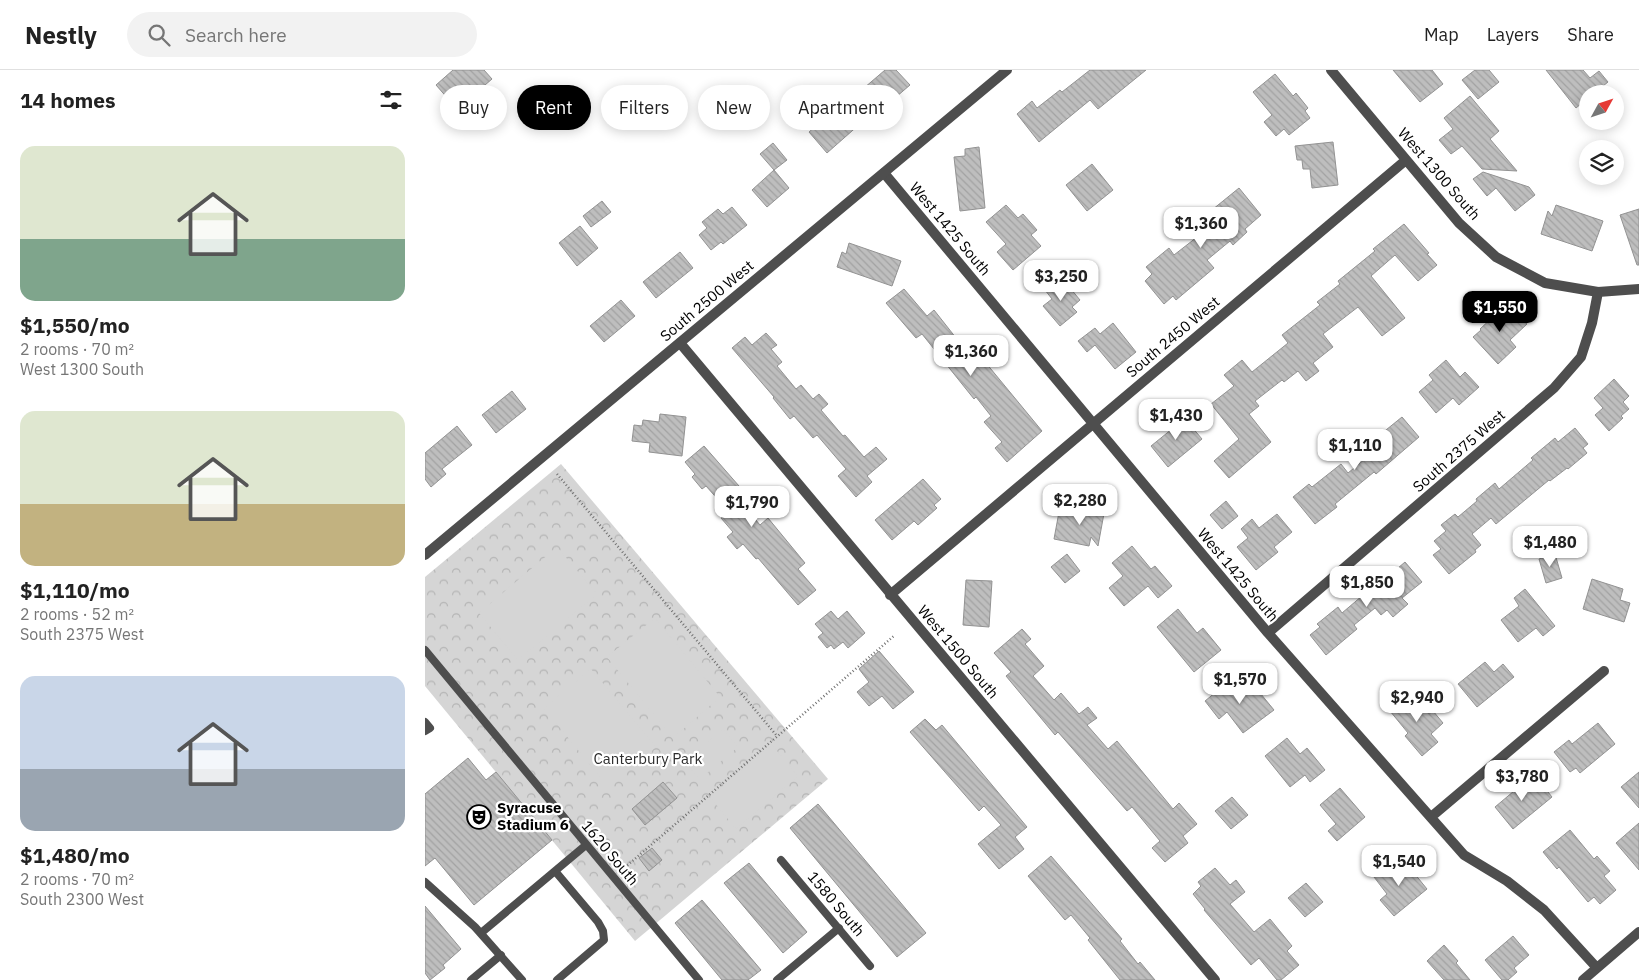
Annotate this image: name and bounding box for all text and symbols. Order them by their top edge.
search box [127,12,477,57]
text: Nestly [25,19,97,51]
icon: search [145,21,173,49]
text: Search here [185,23,287,47]
text: Map [1424,23,1459,46]
text: Layers [1487,23,1539,46]
text: Share [1567,23,1614,46]
chip: Buy [440,85,507,130]
chip: Rent [517,85,591,130]
chip: Filters [601,85,688,130]
chip: New [698,85,770,130]
chip: Apartment [780,85,903,130]
north arrow [1579,85,1624,130]
map controls [1579,85,1624,185]
text: 14 homes [20,86,116,114]
icon: filters [377,86,405,114]
street label: West 1300 South [1394,124,1485,224]
button: layers [1579,140,1624,185]
street label: West 1425 South [906,178,995,279]
icon: home [168,179,258,269]
pin: $1,360 [1160,206,1242,249]
text: $1,360 [1175,213,1227,233]
street label: South 2500 West [656,256,757,345]
pin: $3,250 [1020,260,1102,302]
text: $3,250 [1035,266,1087,286]
pin: $1,550 [1459,290,1541,333]
street label: South 2450 West [1122,292,1223,381]
text: $1,550 [1474,297,1526,317]
text: $1,550/mo [20,311,130,339]
pin: $1,360 [930,334,1012,377]
text: 2 rooms · 70 m² [20,339,134,359]
text: $1,360 [945,341,997,361]
text: West 1300 South [20,359,144,379]
pin: $1,430 [1135,398,1217,441]
text: $1,430 [1150,405,1202,425]
street label: South 2375 West [1409,405,1509,496]
pin: $1,110 [1314,428,1396,471]
text: $1,110 [1329,435,1381,455]
icon: home [168,444,258,534]
pin: $2,280 [1039,484,1121,526]
pin: $1,790 [711,486,793,528]
text: $2,280 [1054,490,1106,510]
text: $1,790 [726,492,778,512]
street label: West 1425 South [1194,524,1283,625]
pin: $1,480 [1509,526,1591,568]
text: $1,480 [1524,532,1576,552]
pin: $1,850 [1326,566,1408,608]
text: $1,850 [1341,572,1393,592]
text: $1,110/mo [20,576,130,604]
street label: West 1500 South [914,601,1003,702]
text: 2 rooms · 52 m² [20,604,134,624]
text: South 2375 West [20,624,144,644]
pin: $1,570 [1199,662,1281,705]
text: $1,570 [1214,669,1266,689]
pin: $2,940 [1376,680,1458,723]
text: $2,940 [1391,687,1443,707]
icon: home [168,709,258,799]
park label: Canterbury Park [593,749,703,768]
pin: $3,780 [1481,760,1563,802]
text: $3,780 [1496,766,1548,786]
place label: Syracuse Stadium 6 [497,798,569,834]
theatre icon: Syracuse Stadium 6 [466,804,492,830]
street label: 1620 South [578,816,643,889]
text: $1,480/mo [20,841,130,869]
pin: $1,540 [1358,844,1440,887]
text: $1,540 [1373,851,1425,871]
street label: 1580 South [804,867,869,940]
text: 2 rooms · 70 m² [20,869,134,889]
text: South 2300 West [20,889,144,909]

